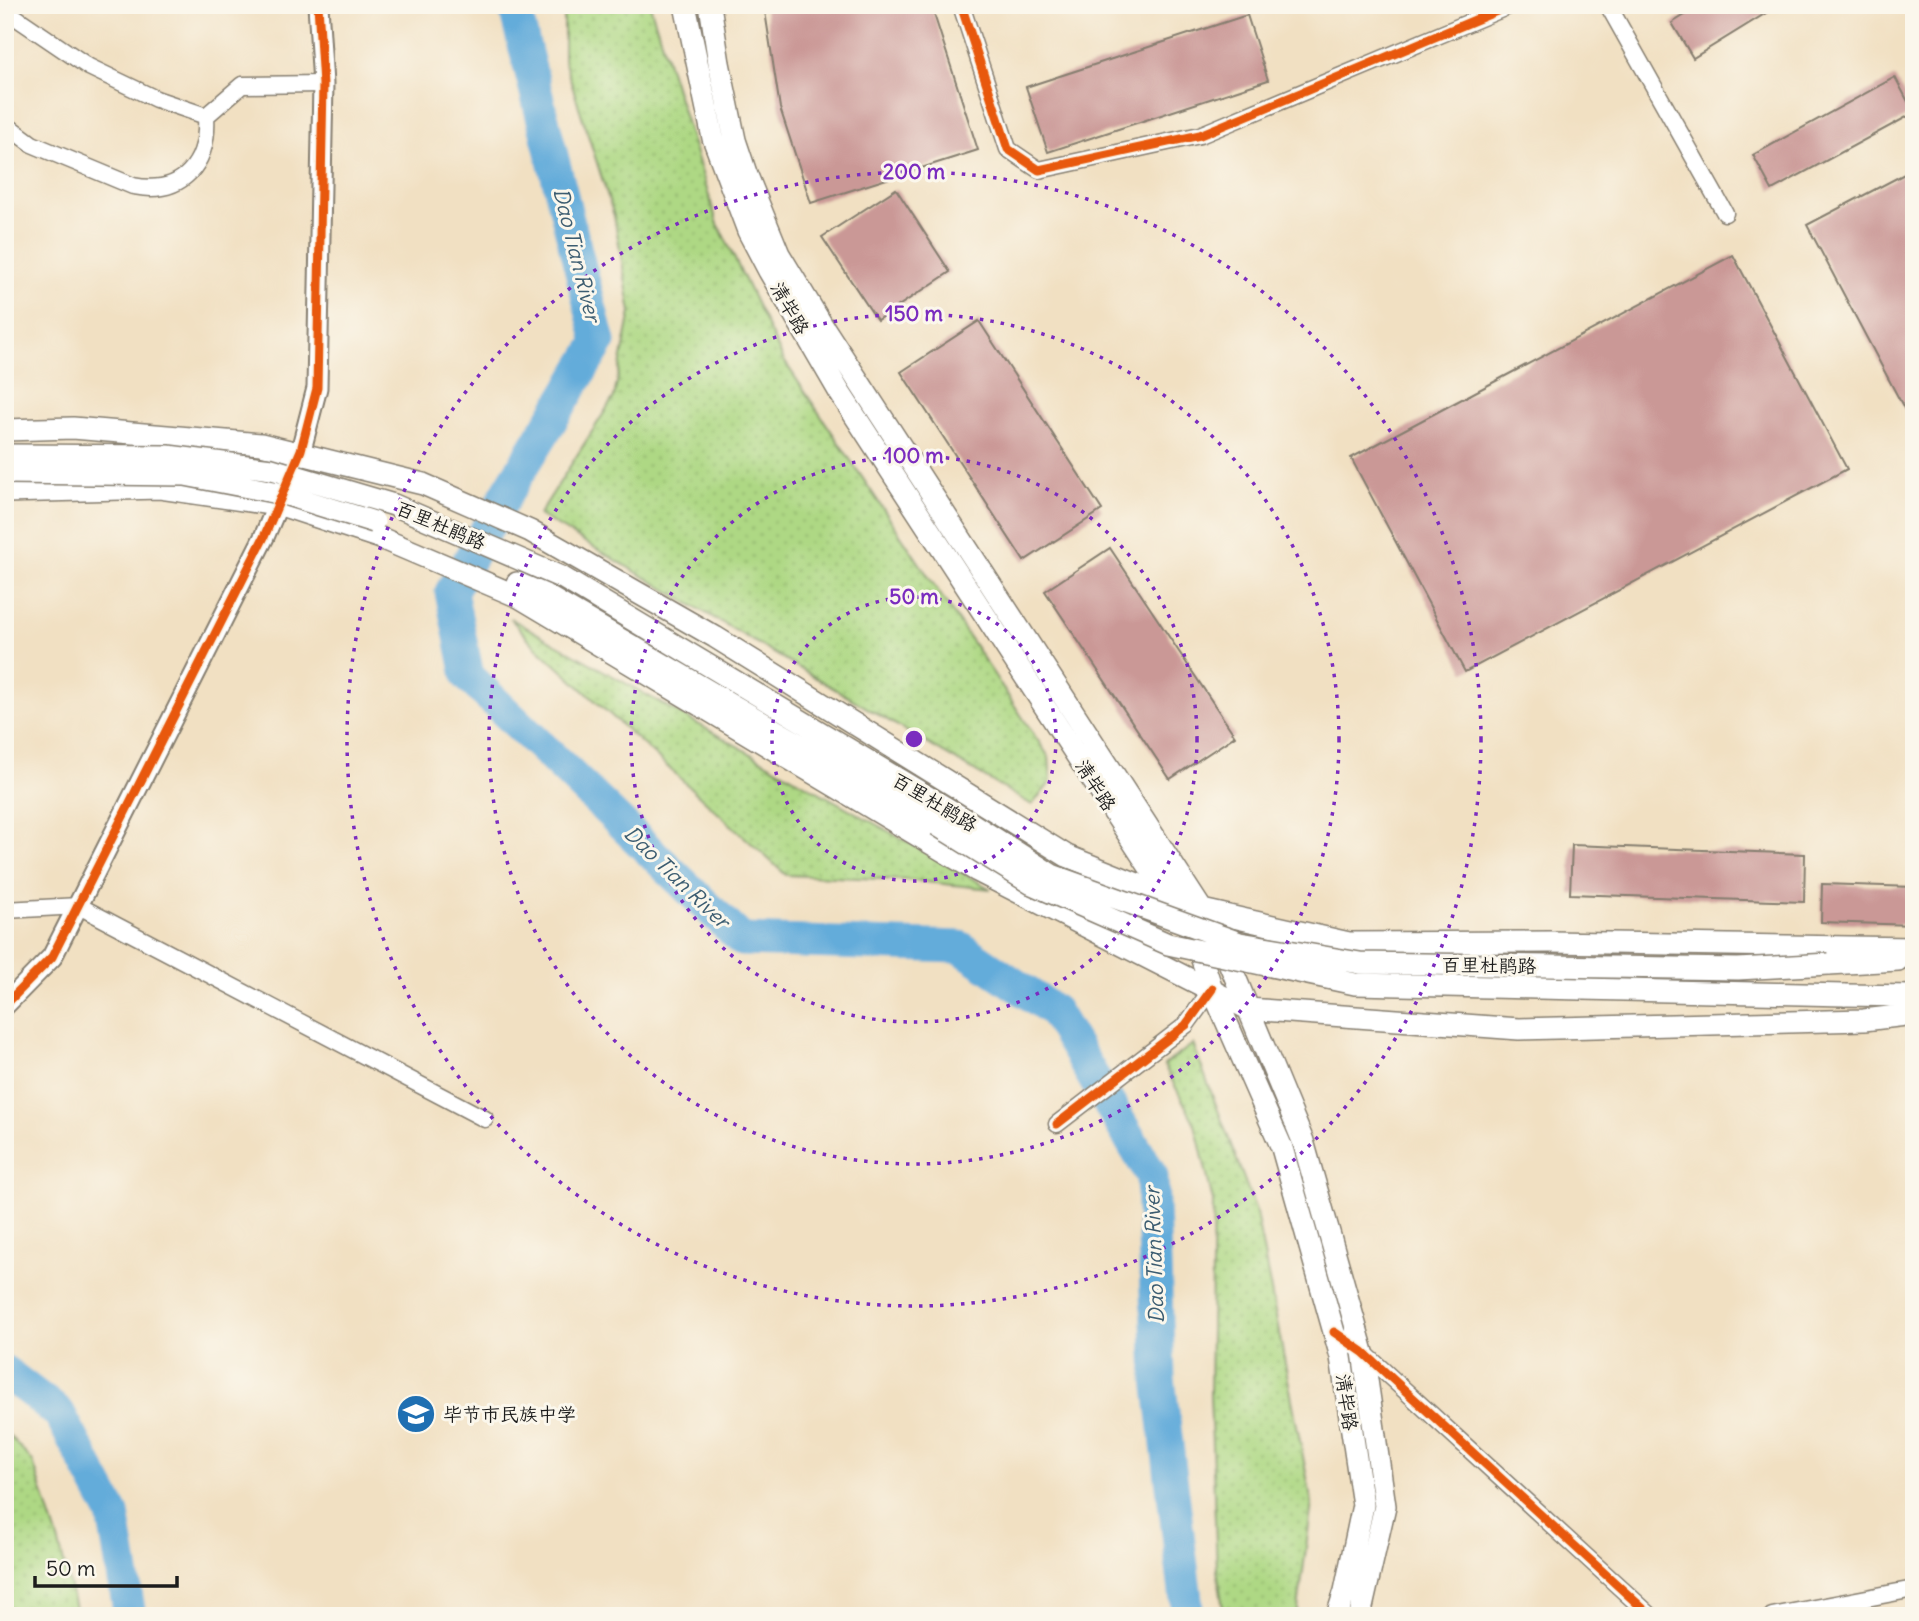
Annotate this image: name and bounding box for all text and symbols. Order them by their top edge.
text: 200 m [883,158,946,185]
water label: Dao Tian River [547,185,607,327]
street label: 清毕路 [765,277,815,339]
text: 150 m [885,300,943,327]
text: 100 m [884,442,944,469]
street label: 百里杜鹃路 [393,495,489,555]
text: 50 m [889,583,939,610]
centre of rings [902,727,926,751]
street label: 清毕路 [1070,755,1122,815]
street label: 百里杜鹃路 [888,767,982,837]
water label: Dao Tian River [619,820,737,936]
street label: 百里杜鹃路 [1441,952,1537,978]
water label: Dao Tian River [1138,1184,1170,1324]
street label: 清毕路 [1331,1372,1363,1432]
school or university icon: 毕节市民族中学 [395,1393,437,1435]
place label: 毕节市民族中学 [443,1402,576,1426]
scale bar [35,1544,177,1588]
text: 50 m [46,1555,95,1582]

